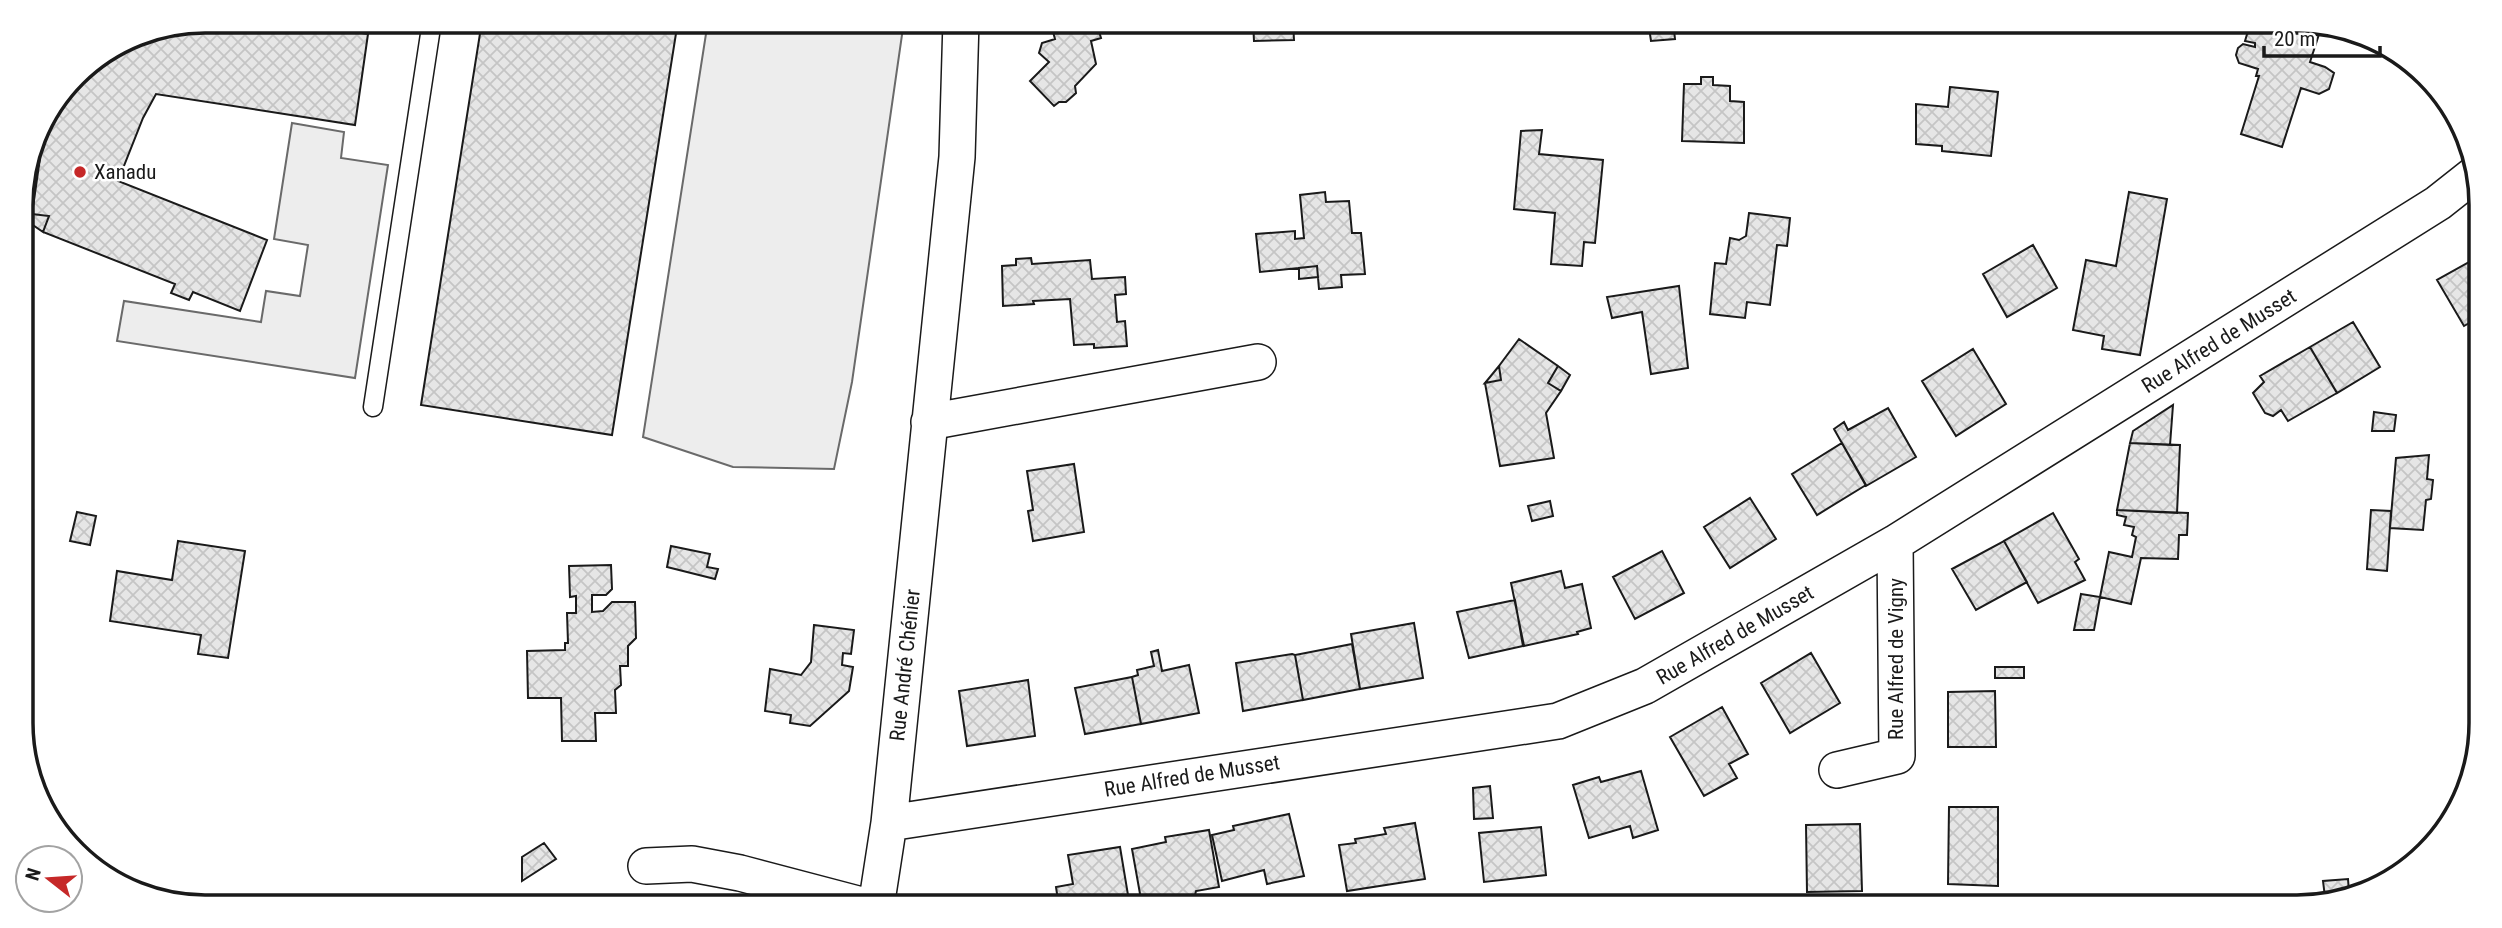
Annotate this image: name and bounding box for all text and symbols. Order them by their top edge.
scale bar [2264,14,2380,58]
text: 20 m [2274,27,2315,51]
place label: Xanadu [94,160,156,184]
marker: Xanadu [72,164,88,180]
street label: Rue Alfred de Musset [2138,284,2300,398]
street label: Rue Alfred de Vigny [1884,578,1908,740]
street label: Rue Alfred de Musset [1652,580,1818,690]
street label: Rue André Chénier [885,588,925,742]
street label: Rue Alfred de Musset [1103,750,1281,802]
north arrow [14,844,84,914]
text: N [21,865,46,883]

